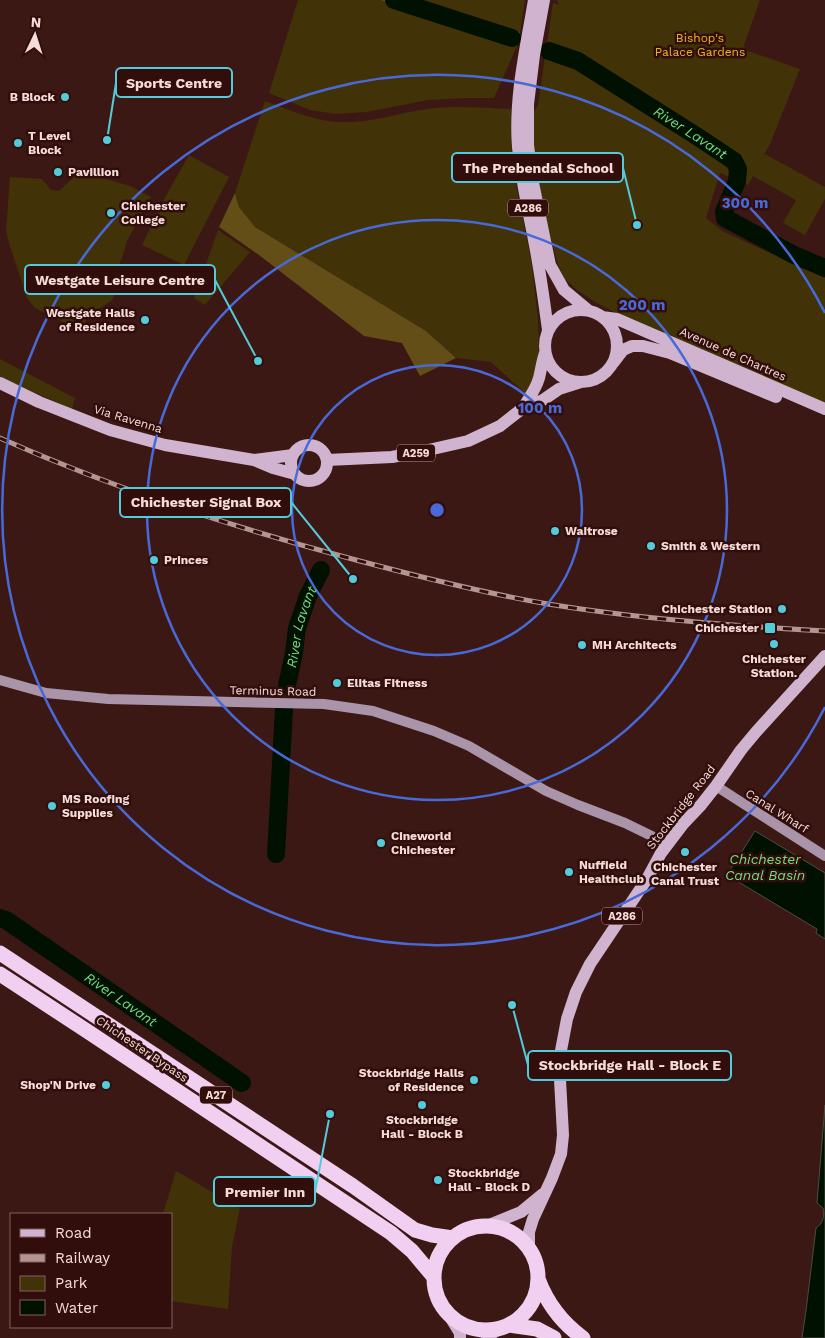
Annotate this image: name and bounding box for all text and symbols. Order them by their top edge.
north arrow [10,10,60,60]
text: N [30,14,42,30]
park label: Bishop's Palace Gardens [655,31,745,59]
callout: Sports Centre [116,68,232,97]
text: Sports Centre [126,75,222,91]
place label: B Block [10,90,56,104]
marker: B Block [59,91,71,103]
water label: River Lavant [651,103,730,162]
place label: T Level Block [28,129,71,157]
marker: T Level Block [12,137,24,149]
callout: The Prebendal School [452,153,623,182]
text: The Prebendal School [462,160,614,176]
place label: Pavillion [68,165,119,179]
marker: Pavillion [52,166,64,178]
text: 300 m [722,194,768,212]
place label: Chichester College [121,199,186,227]
road number: A286 [508,200,548,217]
marker: Chichester College [105,207,117,219]
callout: Westgate Leisure Centre [25,265,215,294]
text: Westgate Leisure Centre [35,272,205,288]
text: 200 m [619,296,665,314]
place label: Westgate Halls of Residence [46,306,136,334]
marker: Westgate Halls of Residence [139,314,151,326]
street label: Avenue de Chartres [678,324,788,384]
text: 100 m [518,399,562,417]
street label: Via Ravenna [92,402,164,436]
road number: A259 [397,444,435,462]
callout: Chichester Signal Box [120,488,291,517]
text: Chichester Signal Box [131,494,282,510]
centre of rings [428,501,446,519]
place label: Waitrose [565,524,618,538]
marker: Waitrose [549,525,561,537]
place label: Smith & Western [661,539,760,553]
marker: Smith & Western [645,540,657,552]
place label: Princes [164,553,209,567]
marker: Princes [148,554,160,566]
water label: River Lavant [283,583,320,669]
place label: Chichester Station [662,602,772,616]
marker: Chichester Station [776,603,788,615]
place label: Chichester [695,621,760,635]
marker: Chichester [763,621,777,635]
place label: MH Architects [592,638,677,652]
marker: Chichester Station. [768,638,780,650]
marker: MH Architects [576,639,588,651]
place label: Chichester Station. [742,652,807,680]
place label: Elitas Fitness [347,676,428,690]
marker: Elitas Fitness [331,677,343,689]
street label: Terminus Road [229,683,317,699]
street label: Stockbridge Road [644,762,718,852]
street label: Canal Wharf [743,786,811,836]
place label: MS Roofing Supplies [62,792,130,820]
marker: MS Roofing Supplies [46,800,58,812]
place label: Cineworld Chichester [391,829,456,857]
marker: Cineworld Chichester [375,837,387,849]
marker: Chichester Canal Trust [679,846,691,858]
water label: Chichester Canal Basin [725,851,805,883]
place label: Nuffield Healthclub [579,858,644,886]
place label: Chichester Canal Trust [651,860,720,888]
marker: Nuffield Healthclub [563,866,575,878]
road number: A286 [602,908,642,924]
water label: River Lavant [82,969,160,1030]
street label: Chichester Bypass [93,1013,191,1085]
callout: Stockbridge Hall - Block E [528,1051,731,1080]
text: Stockbridge Hall - Block E [539,1057,721,1073]
place label: Stockbridge Halls of Residence [359,1066,465,1094]
marker: Stockbridge Halls of Residence [468,1074,480,1086]
place label: Shop'N Drive [20,1078,96,1092]
marker: Shop'N Drive [100,1079,112,1091]
road number: A27 [200,1086,232,1104]
marker: Stockbridge Hall - Block B [416,1099,428,1111]
place label: Stockbridge Hall - Block B [381,1113,463,1141]
place label: Stockbridge Hall - Block D [448,1166,531,1194]
marker: Stockbridge Hall - Block D [432,1174,444,1186]
callout: Premier Inn [214,1177,315,1206]
text: Premier Inn [225,1184,305,1200]
legend [10,1213,172,1328]
text: Road [55,1224,92,1242]
text: Railway [55,1249,110,1267]
text: Park [55,1274,88,1292]
text: Water [55,1299,98,1317]

